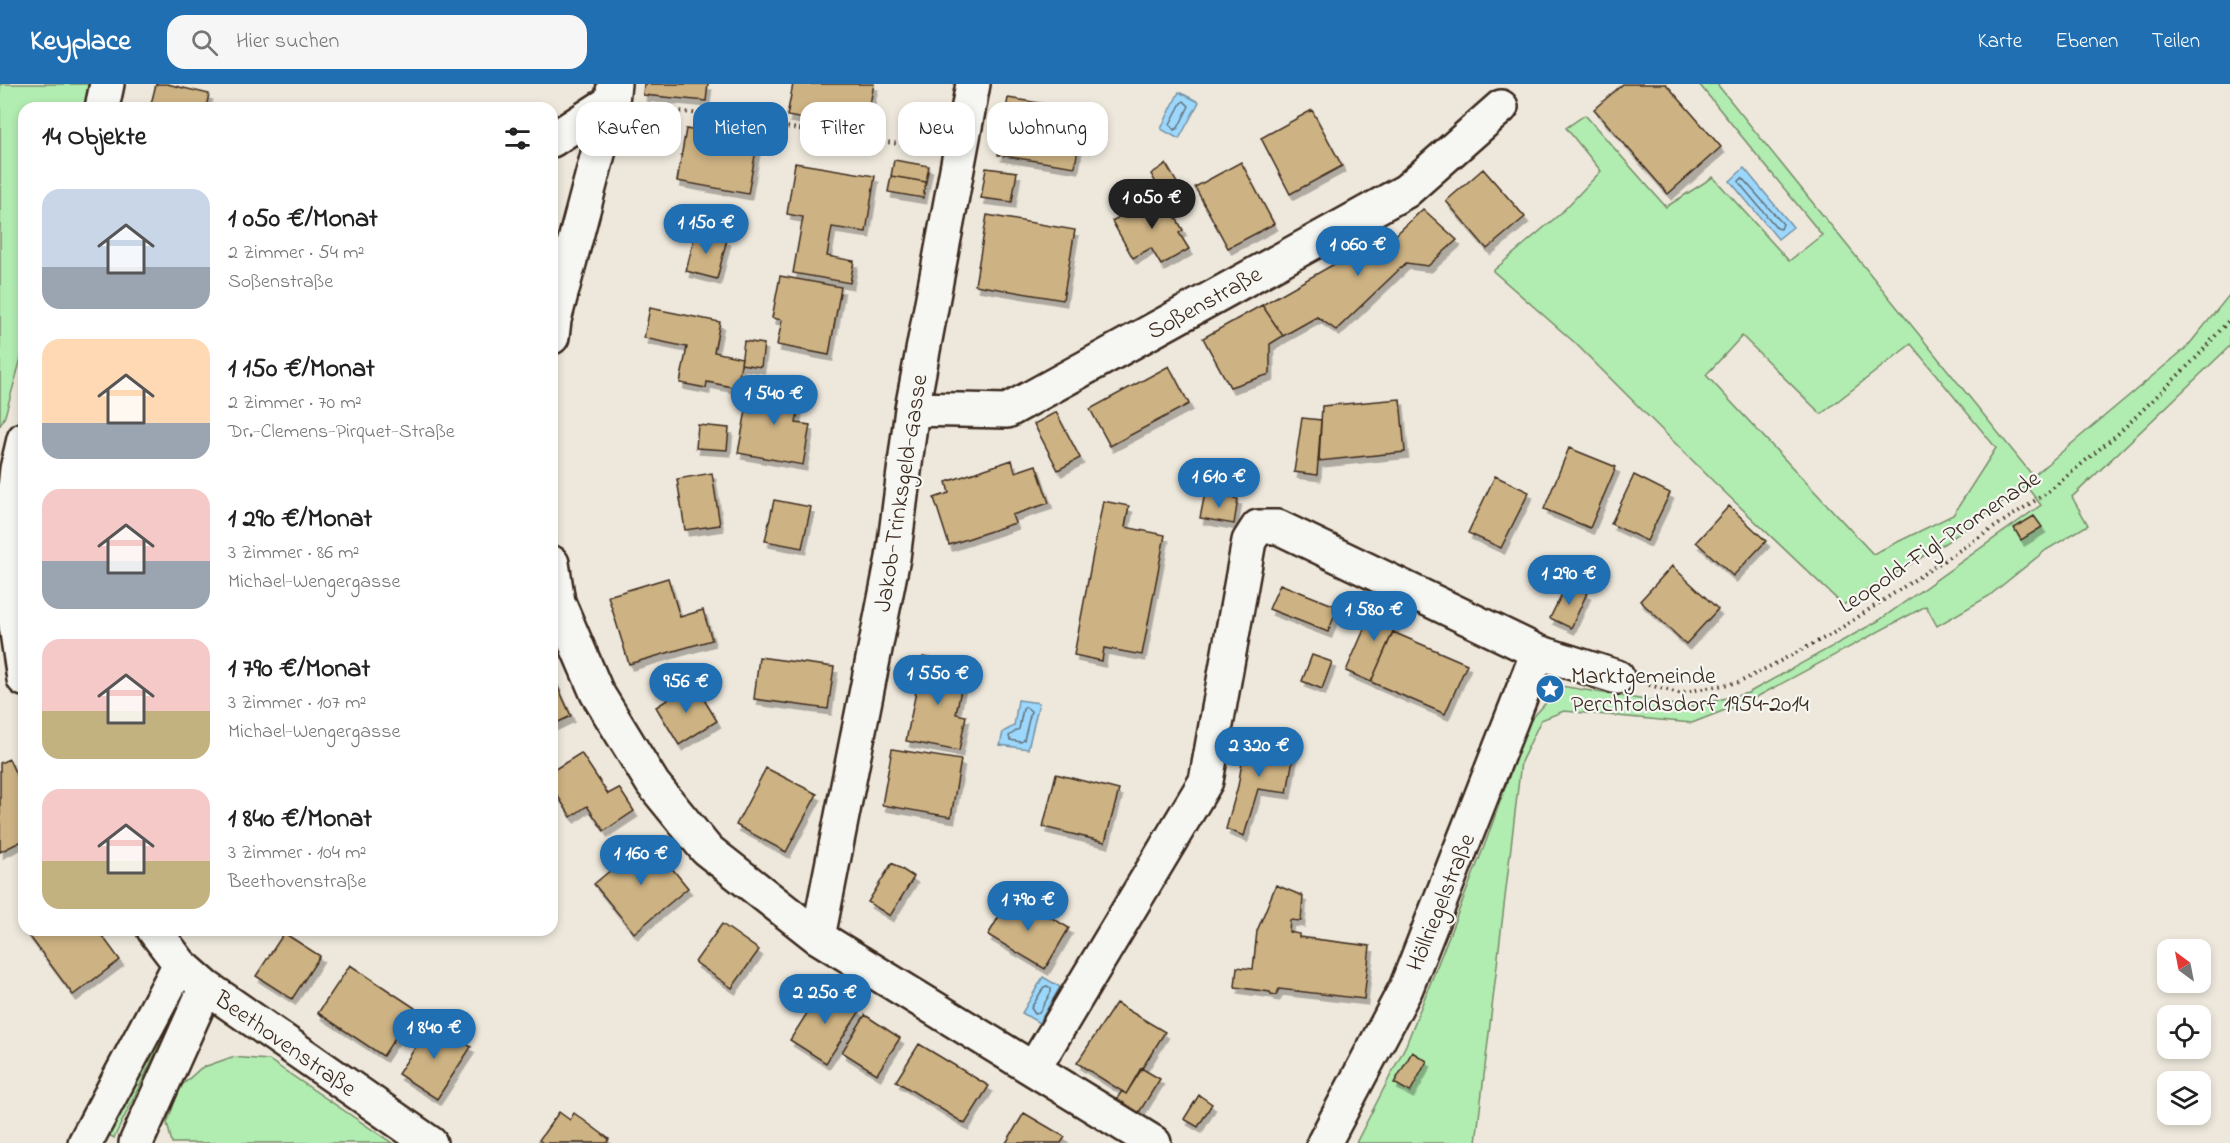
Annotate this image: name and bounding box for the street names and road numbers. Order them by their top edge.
street label: Soßenstraße [1141,258,1269,350]
street label: Jakob-Trinksgeld-Gasse [866,372,939,615]
street label: Leopold-Figl-Promenade [1832,462,2049,624]
street label: Höllriegelstraße [1399,829,1486,977]
street label: Beethovenstraße [206,982,363,1107]

